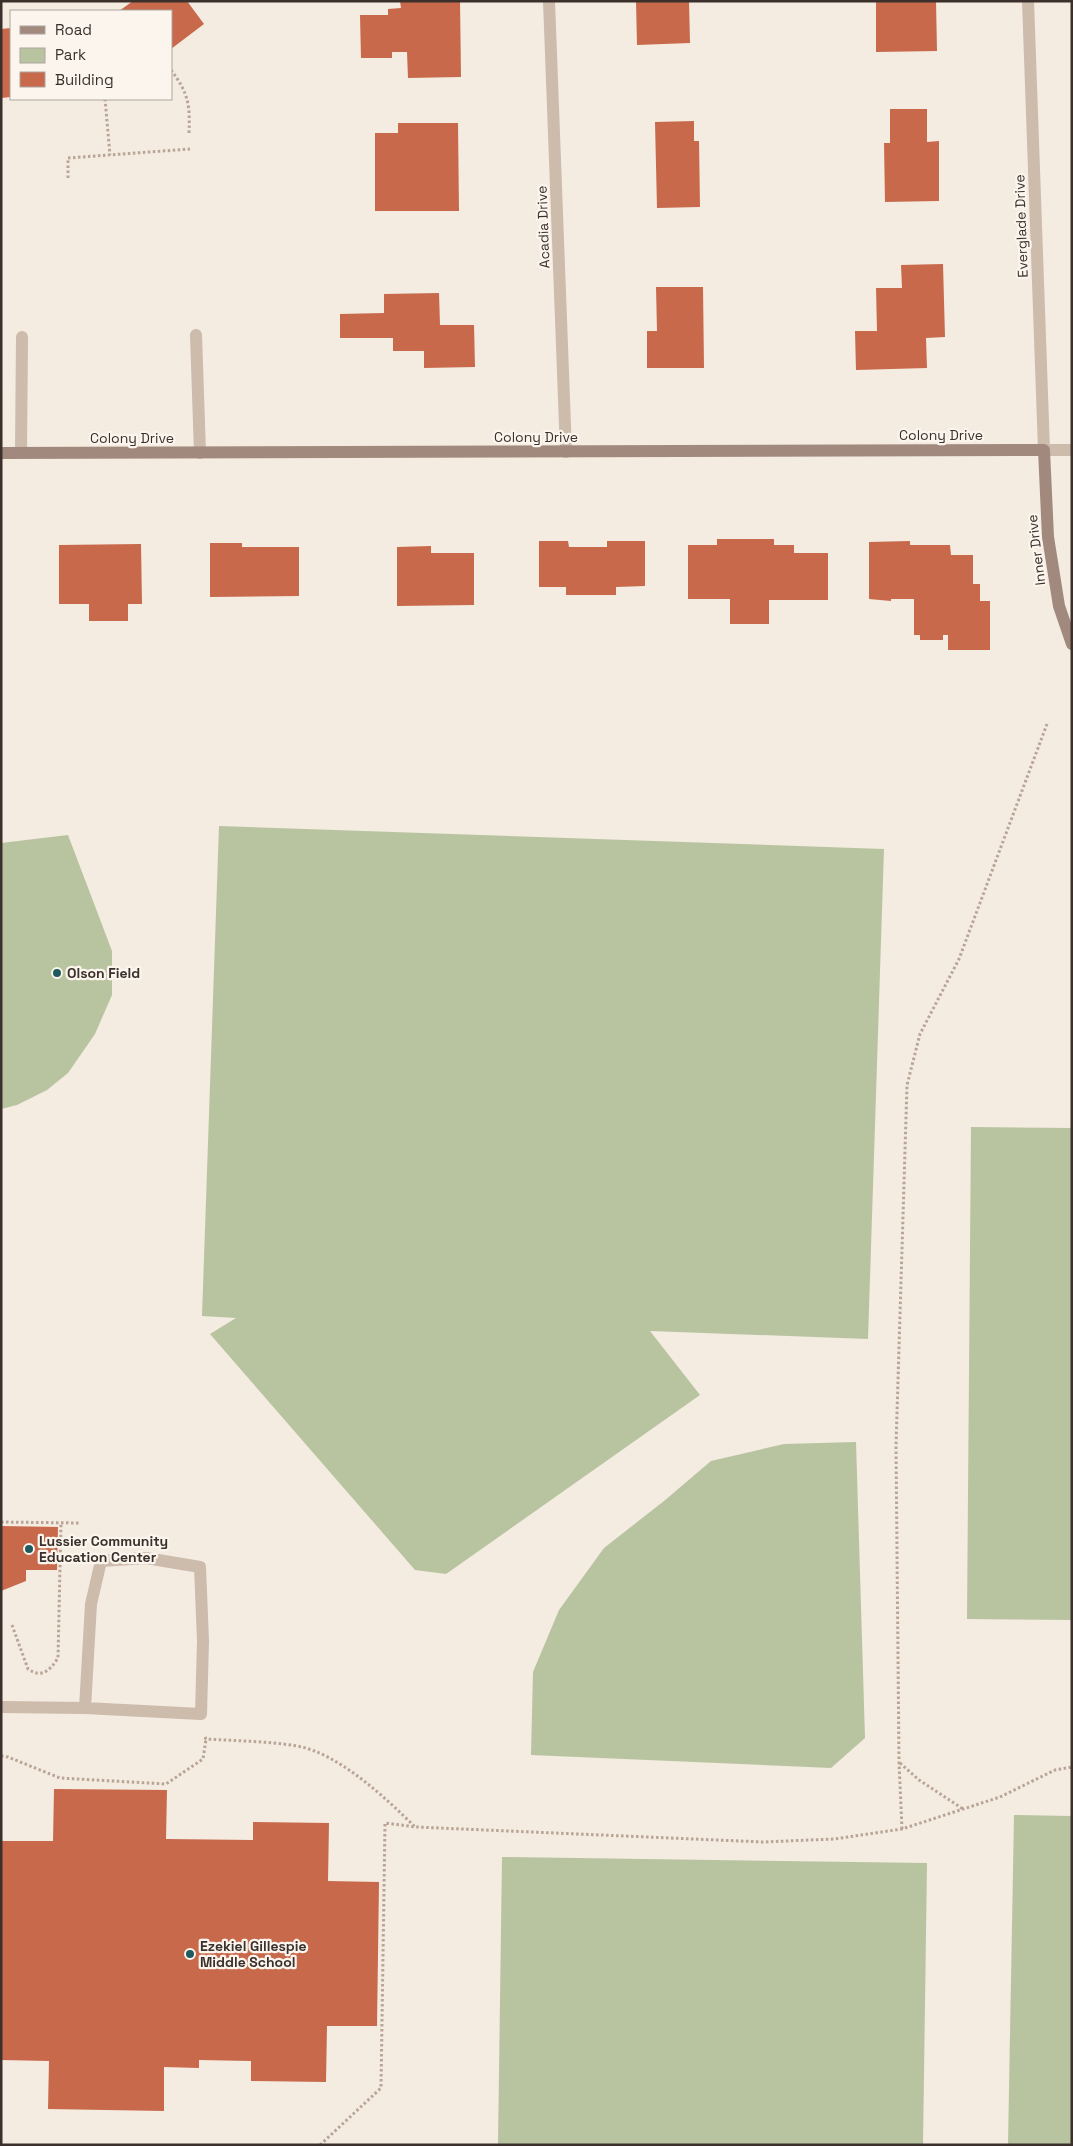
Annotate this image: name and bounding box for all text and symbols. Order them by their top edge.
legend [10,10,172,100]
text: Road [55,20,92,39]
text: Park [55,45,86,64]
text: Building [55,70,114,89]
street label: Everglade Drive [1010,174,1032,278]
street label: Acadia Drive [533,185,553,269]
street label: Colony Drive [899,426,983,444]
street label: Colony Drive [494,428,578,446]
street label: Colony Drive [90,429,174,447]
street label: Inner Drive [1023,514,1049,586]
place label: Olson Field [67,964,140,982]
marker: Olson Field [51,967,63,979]
place label: Lussier Community Education Center [39,1532,168,1566]
marker: Lussier Community Education Center [23,1543,35,1555]
place label: Ezekiel Gillespie Middle School [200,1937,307,1971]
marker: Ezekiel Gillespie Middle School [184,1948,196,1960]

